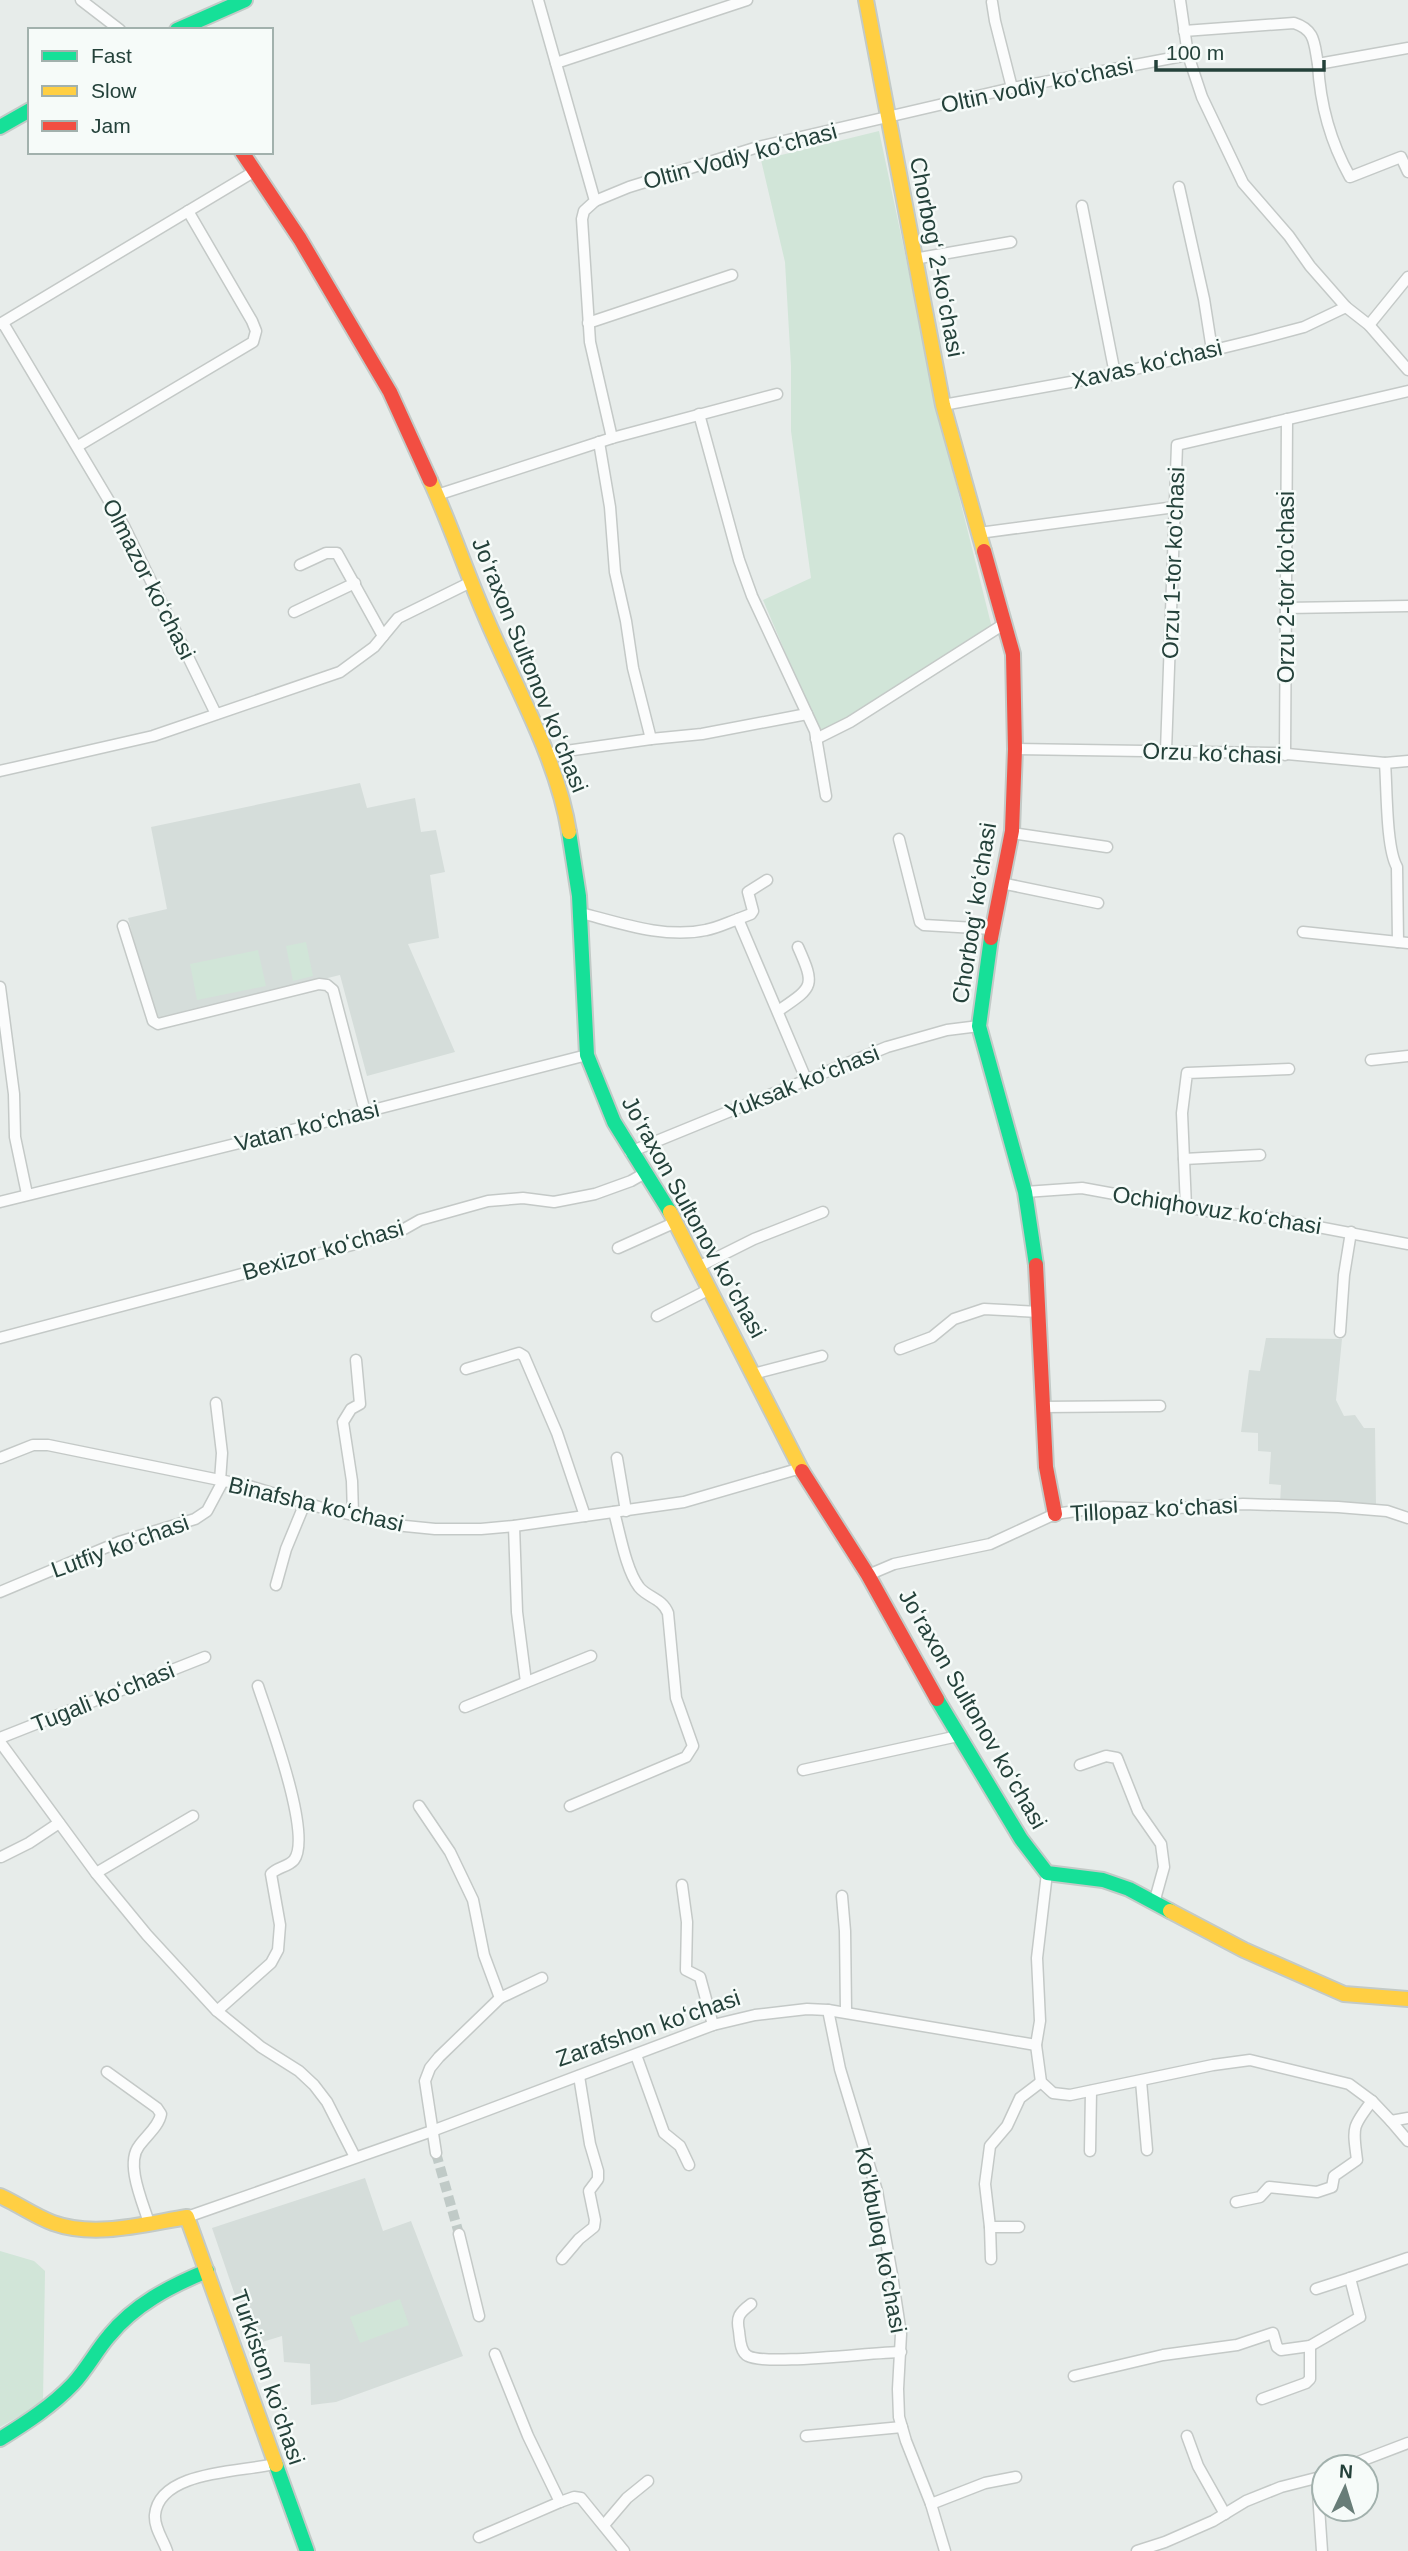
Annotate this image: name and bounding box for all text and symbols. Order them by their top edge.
legend [28,28,273,154]
scale bar [1156,28,1324,72]
text: 100 m [1166,41,1224,64]
text: Fast [91,44,132,67]
street label: Oltin vodiy ko'chasi [938,52,1136,118]
text: Slow [91,79,137,102]
text: Jam [91,114,131,137]
street label: Oltin Vodiy koʻchasi [640,118,840,194]
street label: Chorbogʻ 2-koʻchasi [905,155,969,359]
street label: Xavas koʻchasi [1069,334,1225,394]
street label: Orzu 1-tor ko'chasi [1157,466,1189,660]
street label: Orzu 2-tor ko'chasi [1273,491,1299,683]
street label: Olmazor koʻchasi [97,495,201,663]
street label: Joʻraxon Sultonov koʻchasi [467,534,593,796]
street label: Orzu koʻchasi [1142,738,1282,768]
street label: Chorbogʻ koʻchasi [947,821,1001,1005]
street label: Yuksak koʻchasi [721,1039,883,1125]
street label: Joʻraxon Sultonov koʻchasi [617,1092,771,1342]
street label: Vatan koʻchasi [232,1095,382,1157]
street label: Ochiqhovuz koʻchasi [1111,1181,1323,1239]
street label: Bexizor koʻchasi [240,1215,406,1285]
street label: Binafsha koʻchasi [226,1471,406,1537]
street label: Tillopaz koʻchasi [1069,1492,1239,1526]
street label: Lutfiy koʻchasi [48,1509,192,1583]
street label: Joʻraxon Sultonov koʻchasi [894,1585,1052,1833]
street label: Tugali koʻchasi [28,1657,178,1737]
street label: Zarafshon koʻchasi [553,1984,743,2072]
street label: Ko'kbuloq ko'chasi [850,2145,912,2335]
street label: Turkiston ko’chasi [226,2286,310,2468]
north arrow [1310,2453,1380,2523]
text: N [1339,2461,1354,2482]

